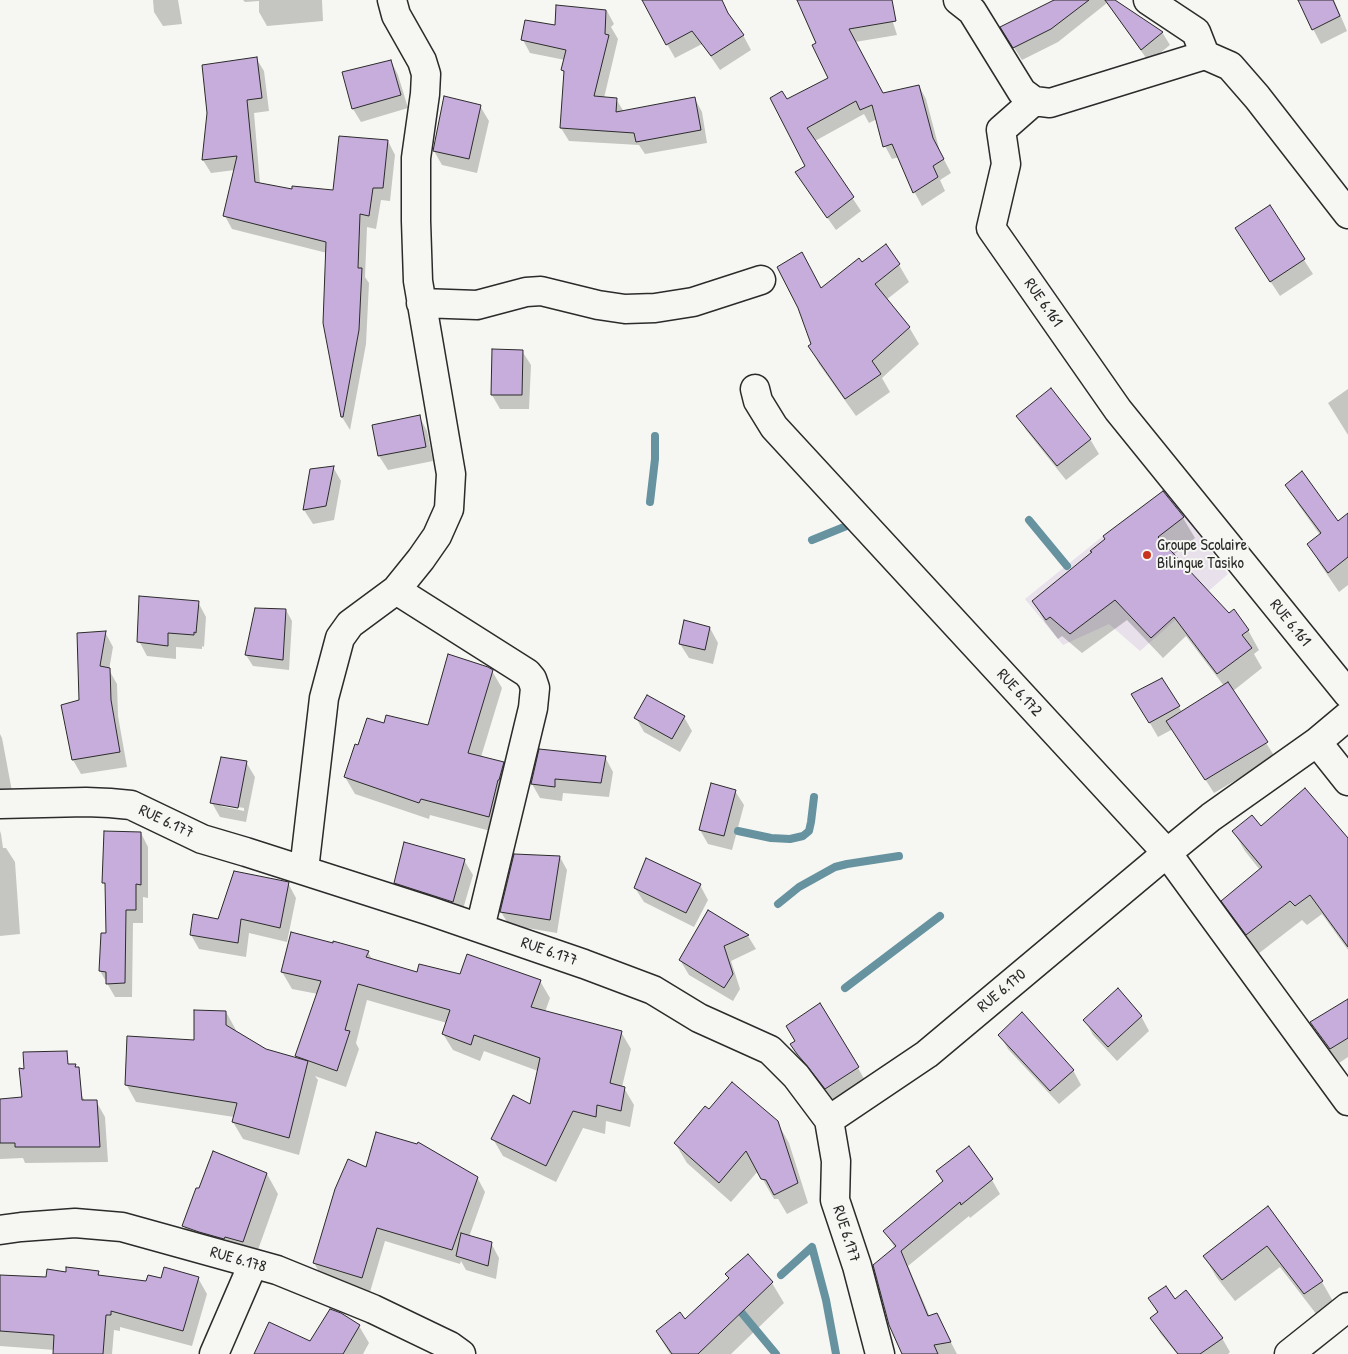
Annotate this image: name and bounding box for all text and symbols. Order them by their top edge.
street label: RUE 6.161 [1019,275,1067,331]
place label: Groupe Scolaire Bilingue Tasiko [1157,536,1247,574]
marker: Groupe Scolaire Bilingue Tasiko [1141,549,1153,561]
street label: RUE 6.161 [1265,596,1315,650]
street label: RUE 6.172 [992,665,1046,721]
street label: RUE 6.177 [136,801,196,843]
street label: RUE 6.177 [518,933,580,971]
street label: RUE 6.170 [974,965,1030,1017]
street label: RUE 6.177 [828,1203,864,1265]
street label: RUE 6.178 [208,1243,268,1277]

